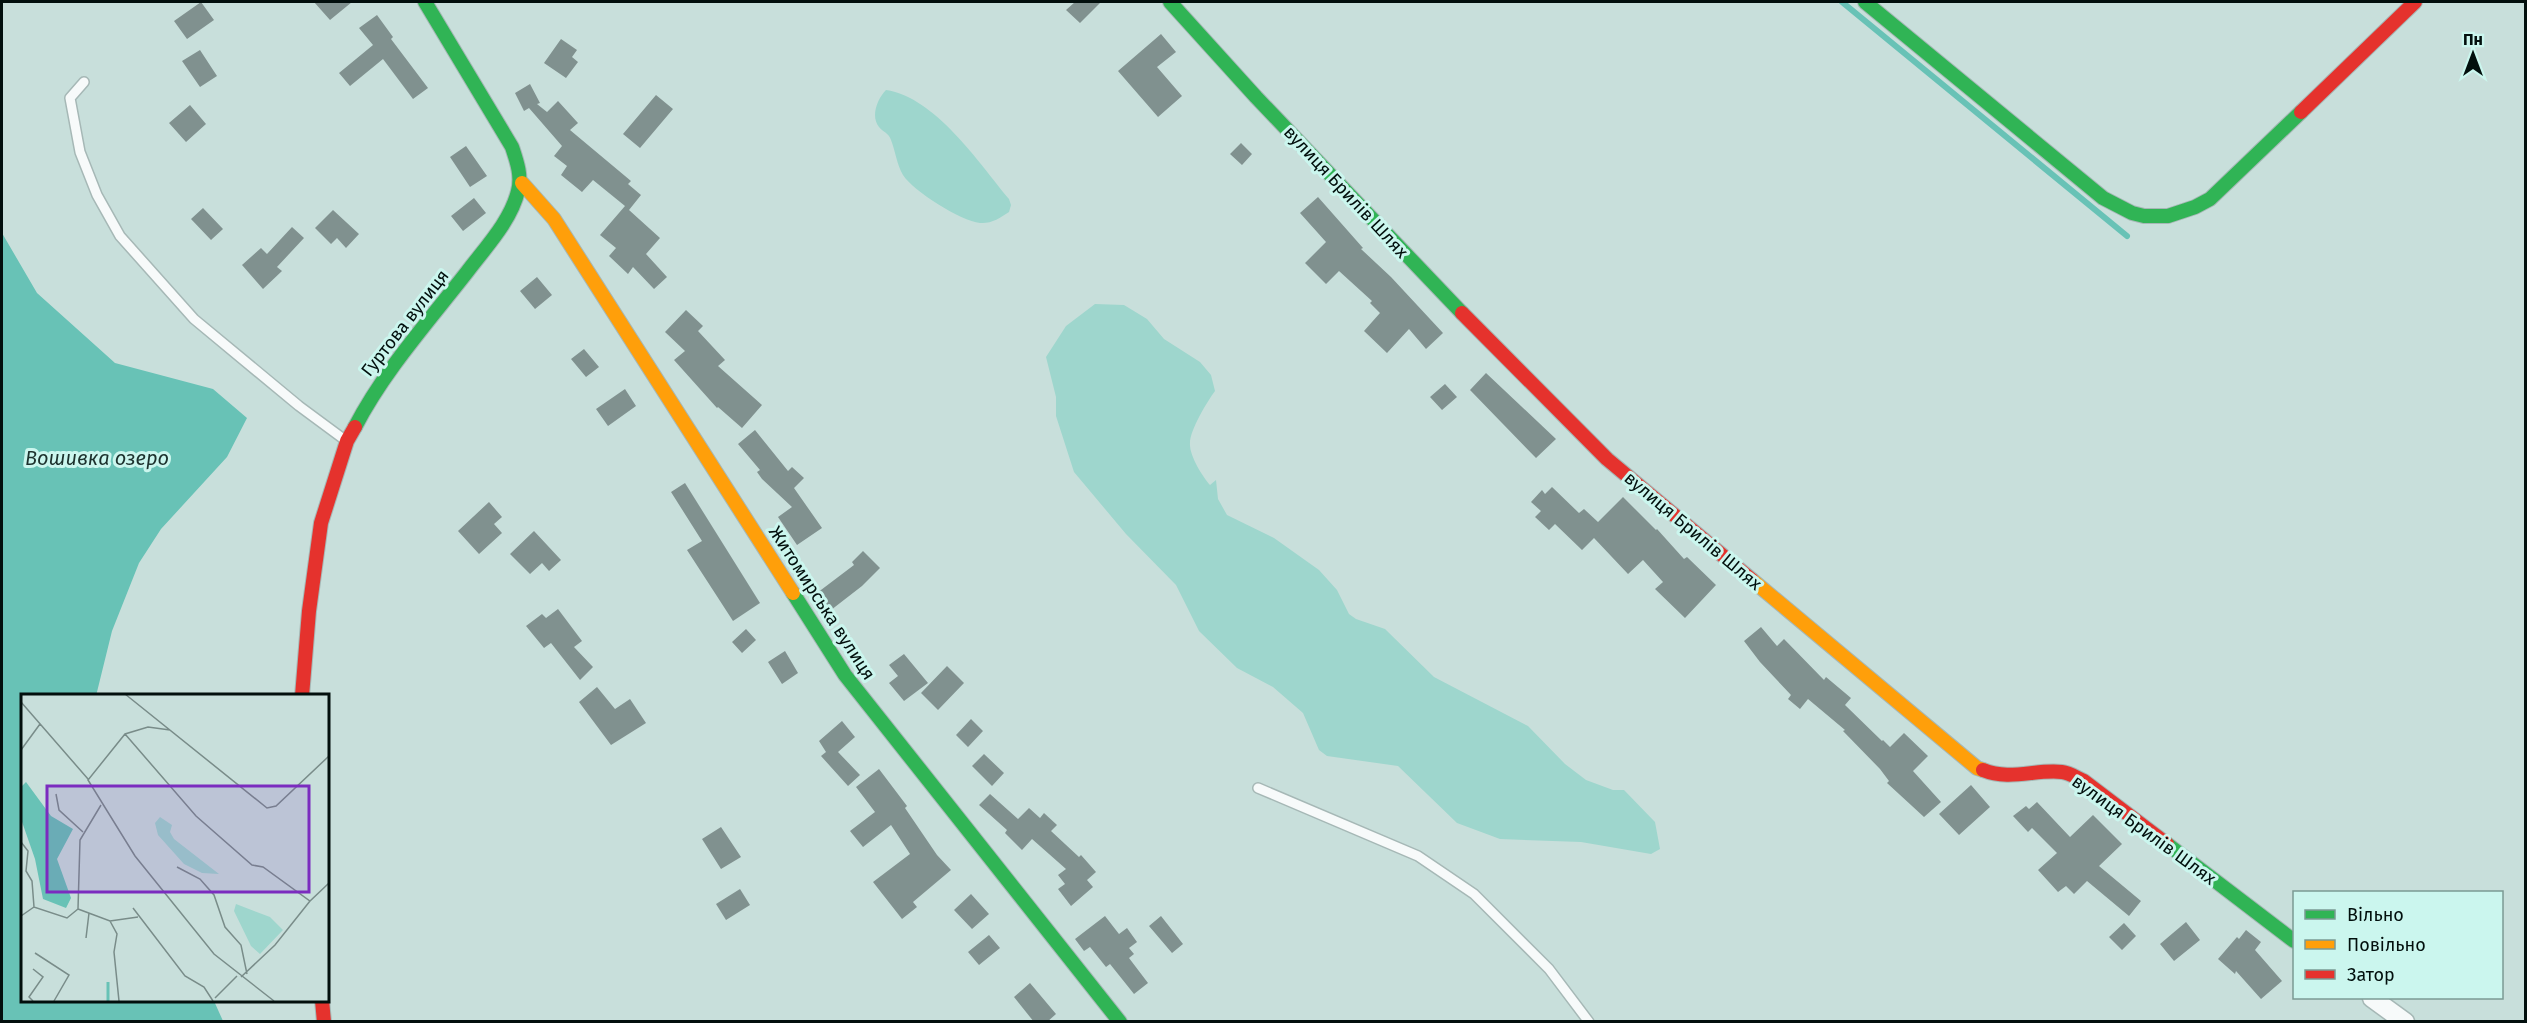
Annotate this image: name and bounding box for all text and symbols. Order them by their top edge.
north arrow [2443,24,2503,84]
text: Пн [2463,30,2483,49]
street label: вулиця Брилів Шлях [1279,121,1413,263]
street label: Гуртова вулиця [356,265,454,381]
water label: Вошивка озеро [25,446,169,470]
street label: вулиця Брилів Шлях [1620,467,1766,595]
street label: Житомирська вулиця [764,522,880,684]
inset map [21,694,328,1002]
street label: вулиця Брилів Шлях [2068,770,2221,890]
legend [2293,891,2503,999]
text: Вільно [2347,904,2404,926]
text: Повільно [2347,934,2426,956]
text: Затор [2347,964,2395,986]

